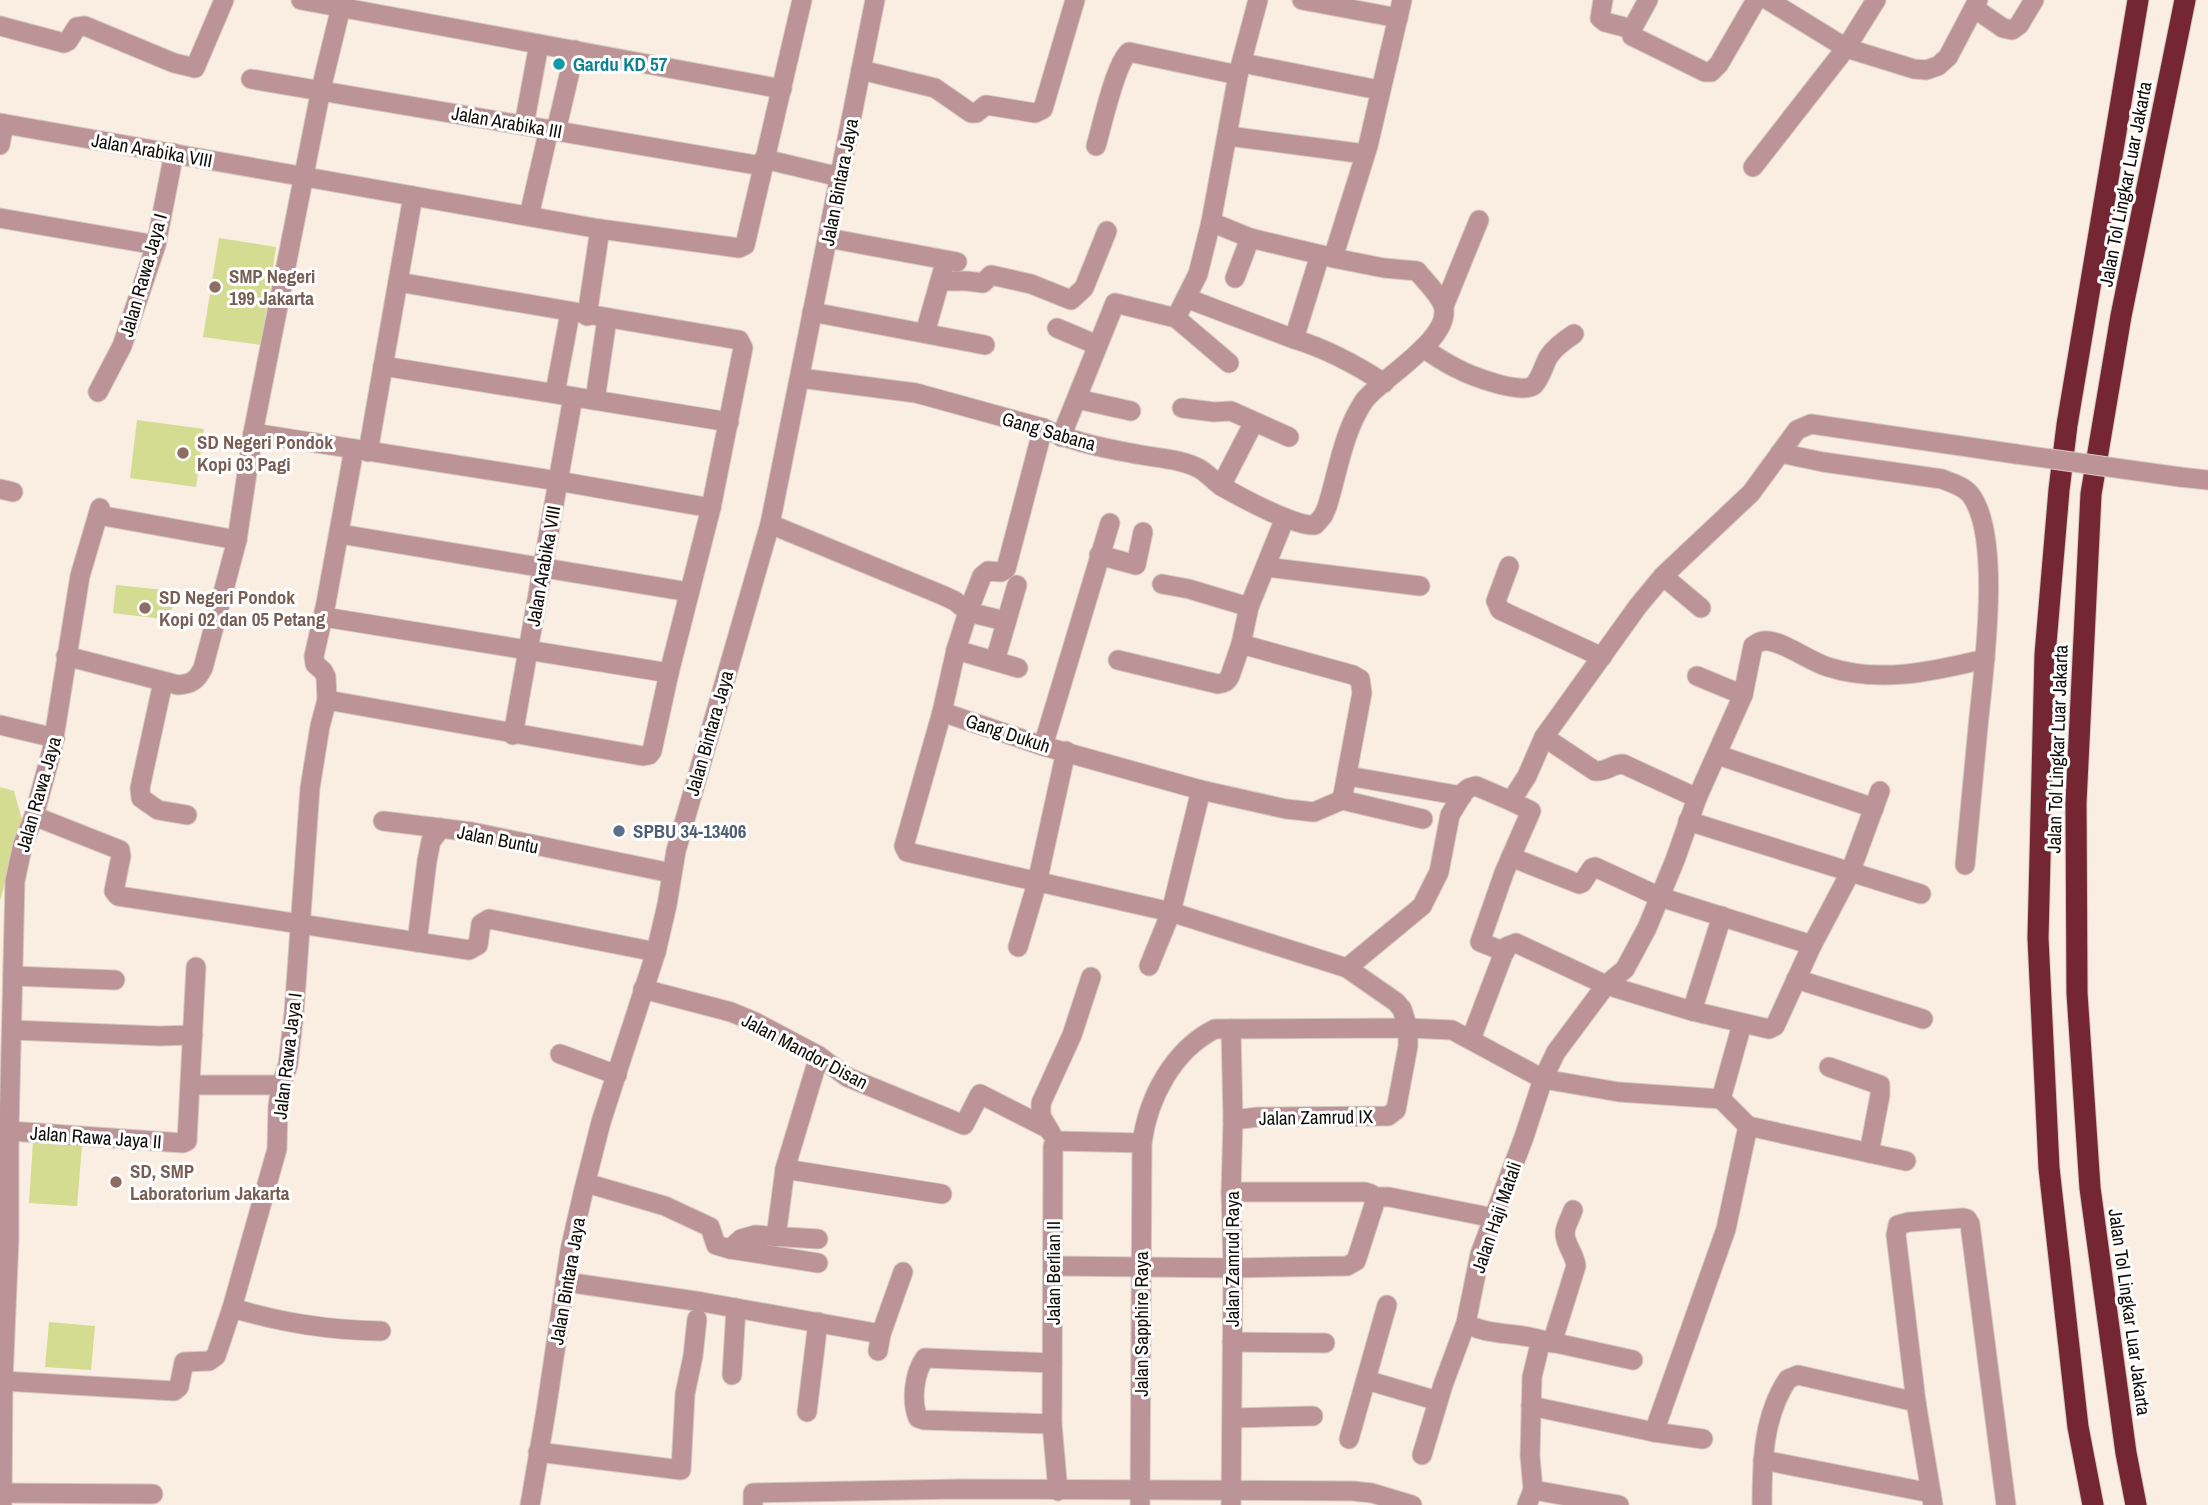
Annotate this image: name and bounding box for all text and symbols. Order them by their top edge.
place label: Gardu KD 57 [573,51,668,77]
marker: Gardu KD 57 [551,56,567,72]
street label: Jalan Tol Lingkar Luar Jakarta [2092,79,2158,289]
street label: Jalan Arabika III [450,99,564,145]
street label: Jalan Bintara Jaya [814,116,864,248]
street label: Jalan Arabika VIII [90,127,214,173]
street label: Jalan Rawa Jaya I [113,210,173,340]
place label: SMP Negeri 199 Jakarta [229,263,315,311]
marker: SMP Negeri 199 Jakarta [207,279,223,295]
street label: Gang Sabana [999,405,1099,457]
place label: SD Negeri Pondok Kopi 03 Pagi [197,429,333,477]
marker: SD Negeri Pondok Kopi 03 Pagi [175,445,191,461]
street label: Jalan Arabika VIII [520,504,566,628]
place label: SD Negeri Pondok Kopi 02 dan 05 Petang [159,584,326,632]
marker: SD Negeri Pondok Kopi 02 dan 05 Petang [137,600,153,616]
street label: Jalan Tol Lingkar Luar Jakarta [2040,644,2074,854]
street label: Jalan Bintara Jaya [679,667,739,799]
street label: Gang Dukuh [962,707,1054,759]
street label: Jalan Rawa Jaya [9,733,67,855]
street label: Jalan Buntu [455,818,541,860]
place label: SPBU 34-13406 [633,818,747,844]
marker: SPBU 34-13406 [611,823,627,839]
street label: Jalan Rawa Jaya I [266,991,308,1121]
street label: Jalan Mandor Disan [737,1007,873,1095]
street label: Jalan Zamrud IX [1259,1103,1374,1131]
street label: Jalan Rawa Jaya II [29,1119,163,1155]
place label: SD, SMP Laboratorium Jakarta [130,1158,290,1206]
street label: Jalan Haji Matali [1465,1158,1527,1276]
marker: SD, SMP Laboratorium Jakarta [108,1174,124,1190]
street label: Jalan Zamrud Raya [1219,1191,1245,1327]
street label: Jalan Tol Lingkar Luar Jakarta [2103,1207,2157,1417]
street label: Jalan Bintara Jaya [543,1215,591,1347]
street label: Jalan Berlian II [1040,1221,1066,1325]
street label: Jalan Sapphire Raya [1128,1251,1154,1397]

